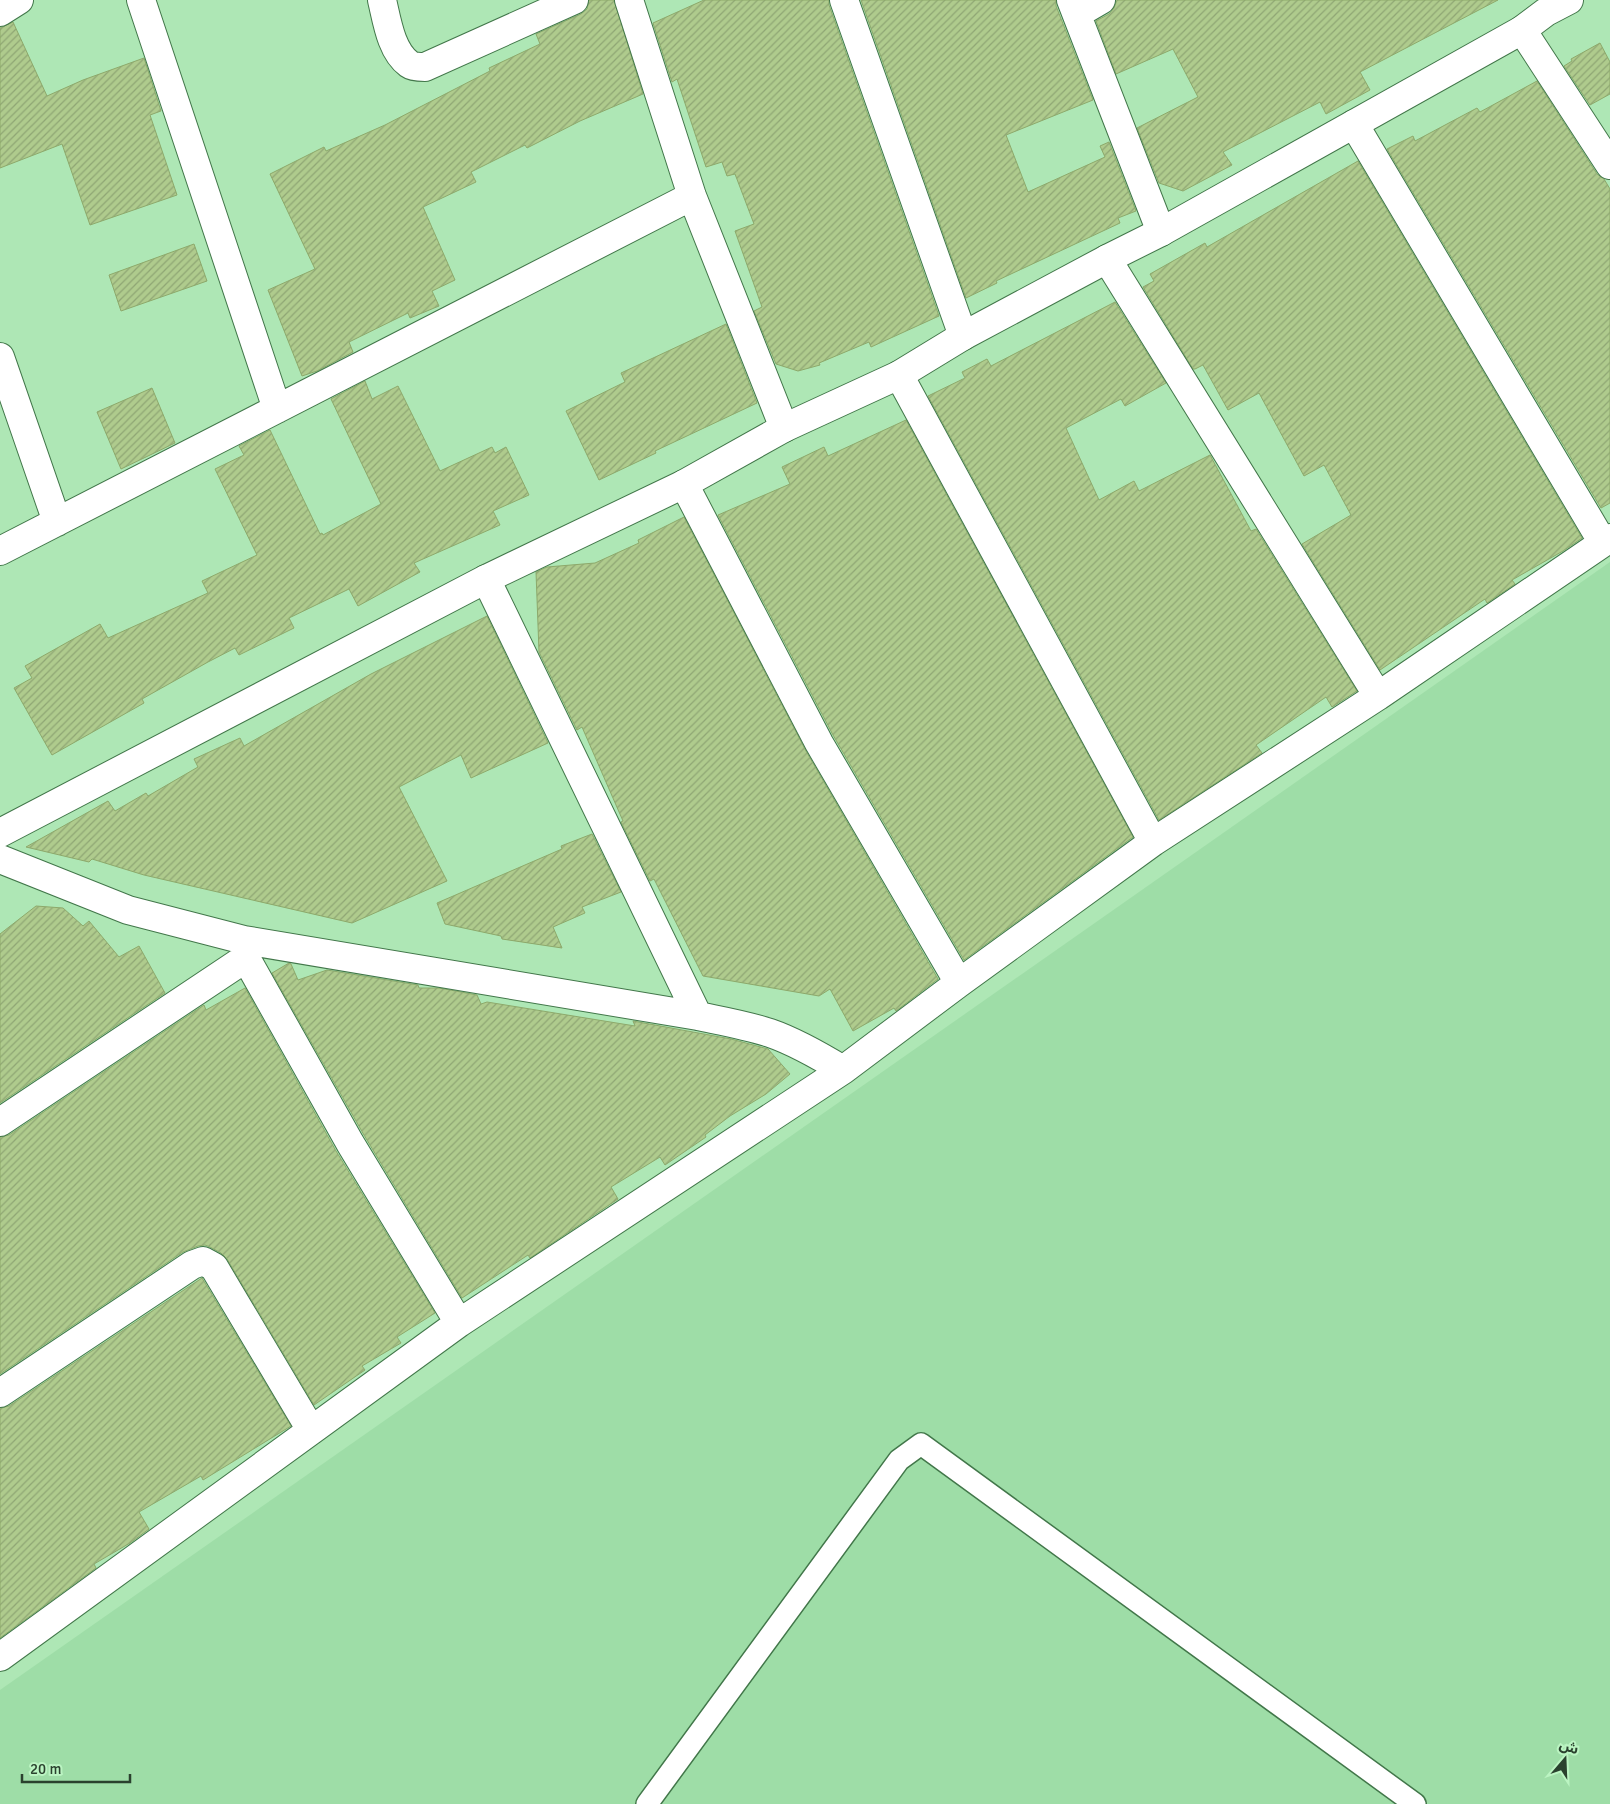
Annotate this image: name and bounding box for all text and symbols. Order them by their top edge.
north arrow [1540,1734,1590,1784]
text: ش [1557,1736,1581,1758]
scale bar [22,1752,130,1784]
text: 20 m [30,1760,61,1778]

